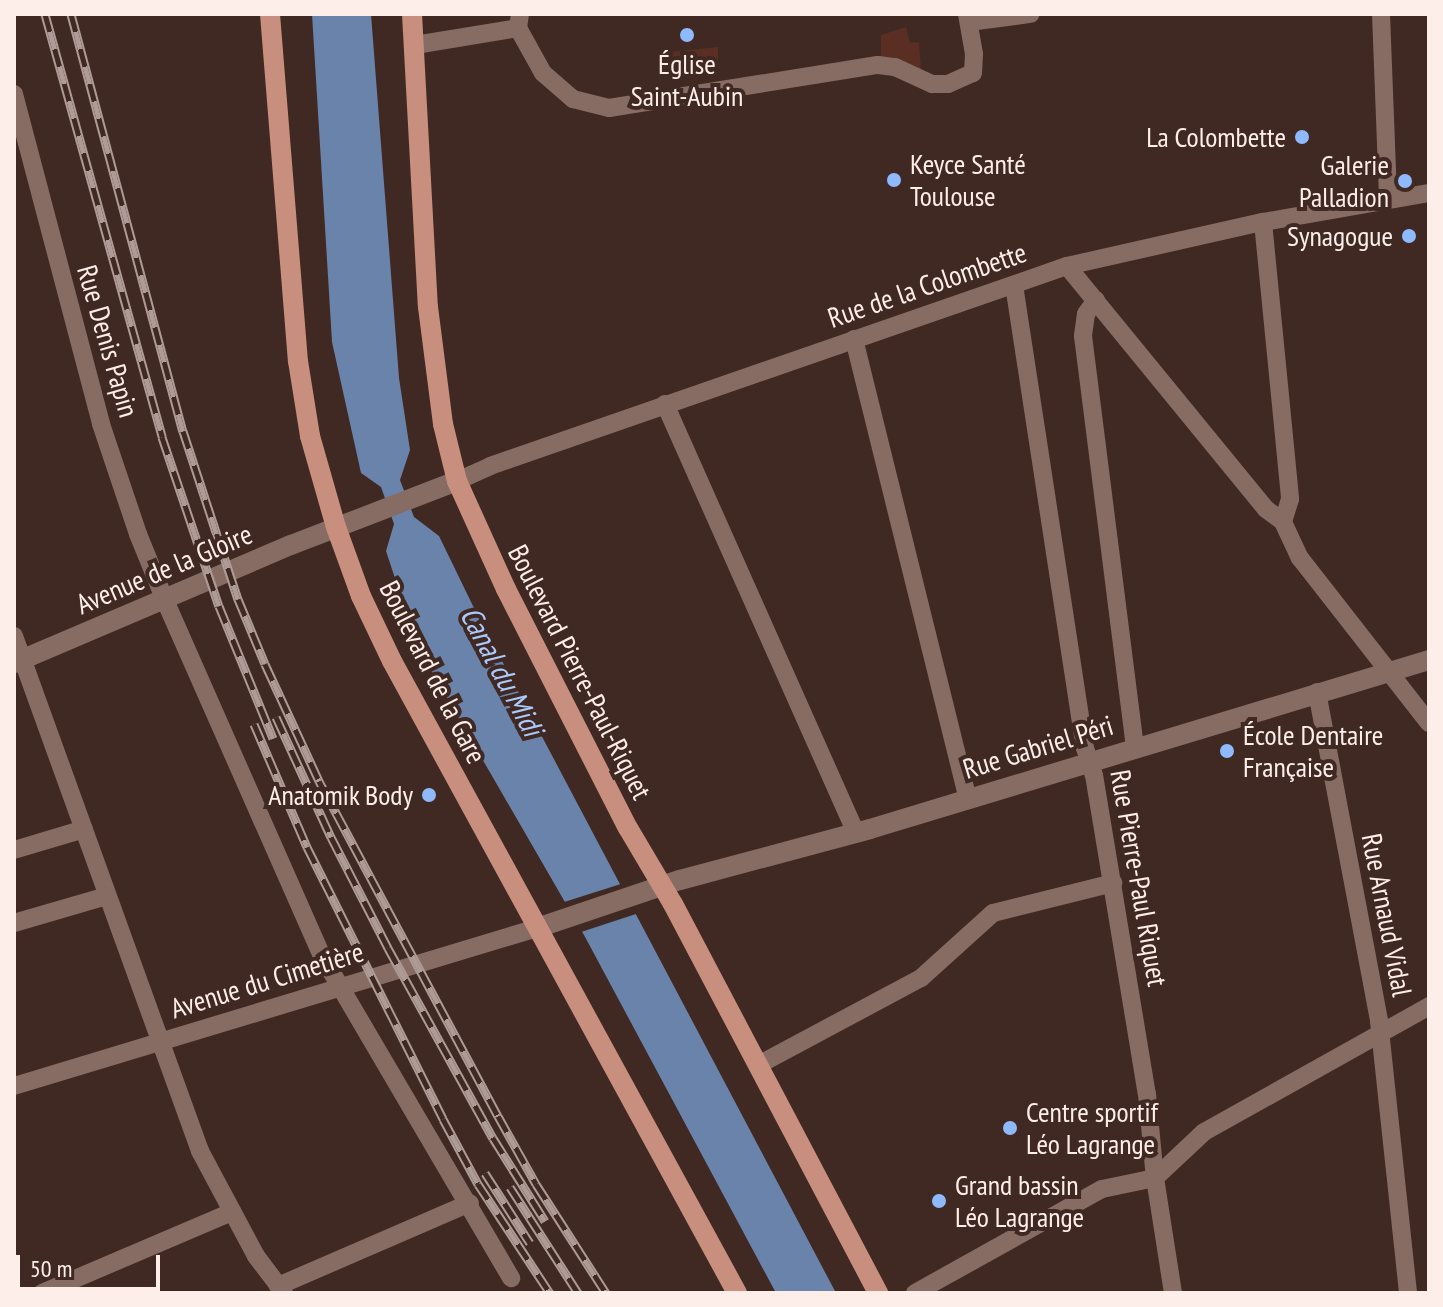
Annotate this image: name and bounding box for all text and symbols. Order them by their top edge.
marker: Église Saint-Aubin [678,26,696,44]
place label: Église Saint-Aubin [631,47,743,113]
place label: La Colombette [1146,120,1286,154]
marker: La Colombette [1293,128,1311,146]
place label: Keyce Santé Toulouse [910,147,1026,213]
place label: Galerie Palladion [1299,148,1389,214]
marker: Keyce Santé Toulouse [885,171,903,189]
marker: Galerie Palladion [1396,172,1414,190]
place label: Synagogue [1287,219,1393,253]
marker: Synagogue [1400,227,1418,245]
street label: Rue de la Colombette [823,235,1031,335]
street label: Rue Denis Papin [70,261,146,421]
street label: Avenue de la Gloire [71,517,257,621]
street label: Boulevard Pierre-Paul-Riquet [501,539,659,805]
street label: Boulevard de la Gare [373,575,493,769]
water label: Canal du Midi [453,600,551,742]
street label: Rue Gabriel Péri [959,708,1117,786]
place label: École Dentaire Française [1243,718,1383,784]
marker: École Dentaire Française [1218,742,1236,760]
street label: Rue Pierre-Paul Riquet [1103,767,1175,989]
place label: Anatomik Body [268,778,413,812]
marker: Anatomik Body [420,786,438,804]
street label: Rue Arnaud Vidal [1355,830,1419,1000]
street label: Avenue du Cimetière [166,935,368,1025]
place label: Centre sportif Léo Lagrange [1026,1095,1158,1161]
marker: Centre sportif Léo Lagrange [1001,1119,1019,1137]
place label: Grand bassin Léo Lagrange [955,1168,1084,1234]
marker: Grand bassin Léo Lagrange [930,1192,948,1210]
scale bar [20,1239,164,1289]
text: 50 m [30,1253,72,1284]

